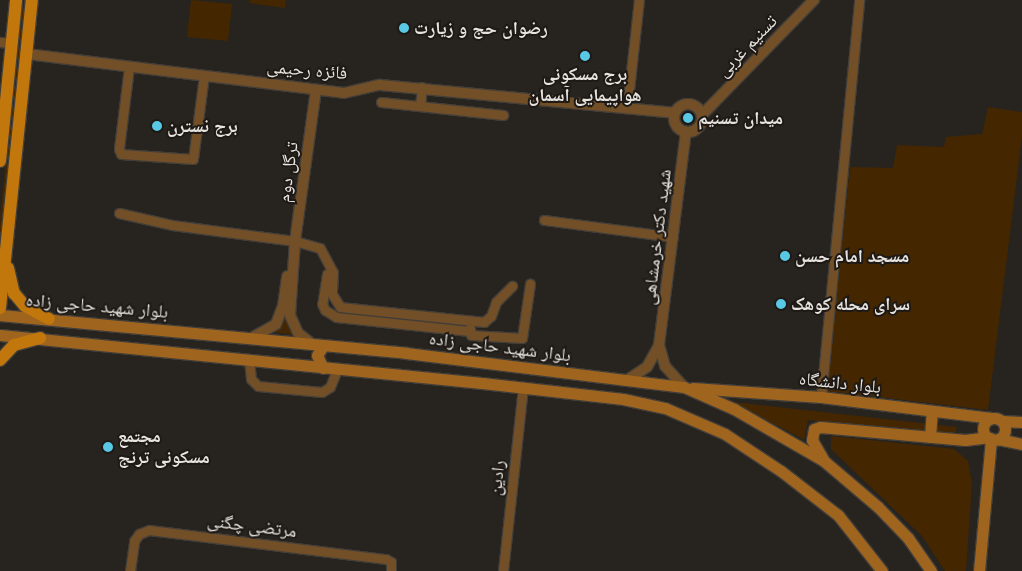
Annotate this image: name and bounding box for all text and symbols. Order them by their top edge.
street label: تسنیم غربی [712,11,782,81]
place label: رضوان حج و زیارت [414,17,548,39]
marker: رضوان حج و زیارت [398,22,410,34]
marker: برج مسکونی هواپیمایی آسمان [579,50,591,62]
street label: فائزه رحیمی [266,56,348,84]
place label: برج مسکونی هواپیمایی آسمان [528,64,642,106]
place label: میدان تسنیم [698,107,783,129]
marker: میدان تسنیم [682,112,694,124]
place label: برج نسترن [167,115,238,137]
marker: برج نسترن [151,120,163,132]
street label: ترگل دوم [273,140,303,204]
street label: شهید دکتر خرمشاهی [638,168,676,306]
place label: مسجد امام حسن [795,245,909,267]
marker: مسجد امام حسن [779,250,791,262]
street label: بلوار شهید حاجی زاده [25,289,169,323]
place label: سرای محله کوهک [791,293,910,315]
marker: سرای محله کوهک [775,298,787,310]
street label: بلوار شهید حاجی زاده [428,328,572,366]
street label: بلوار دانشگاه [798,368,882,398]
place label: مجتمع مسکونی ترنج [118,426,210,468]
marker: مجتمع مسکونی ترنج [102,441,114,453]
street label: رادین [484,459,510,497]
street label: مرتضی چگنی [206,510,298,542]

